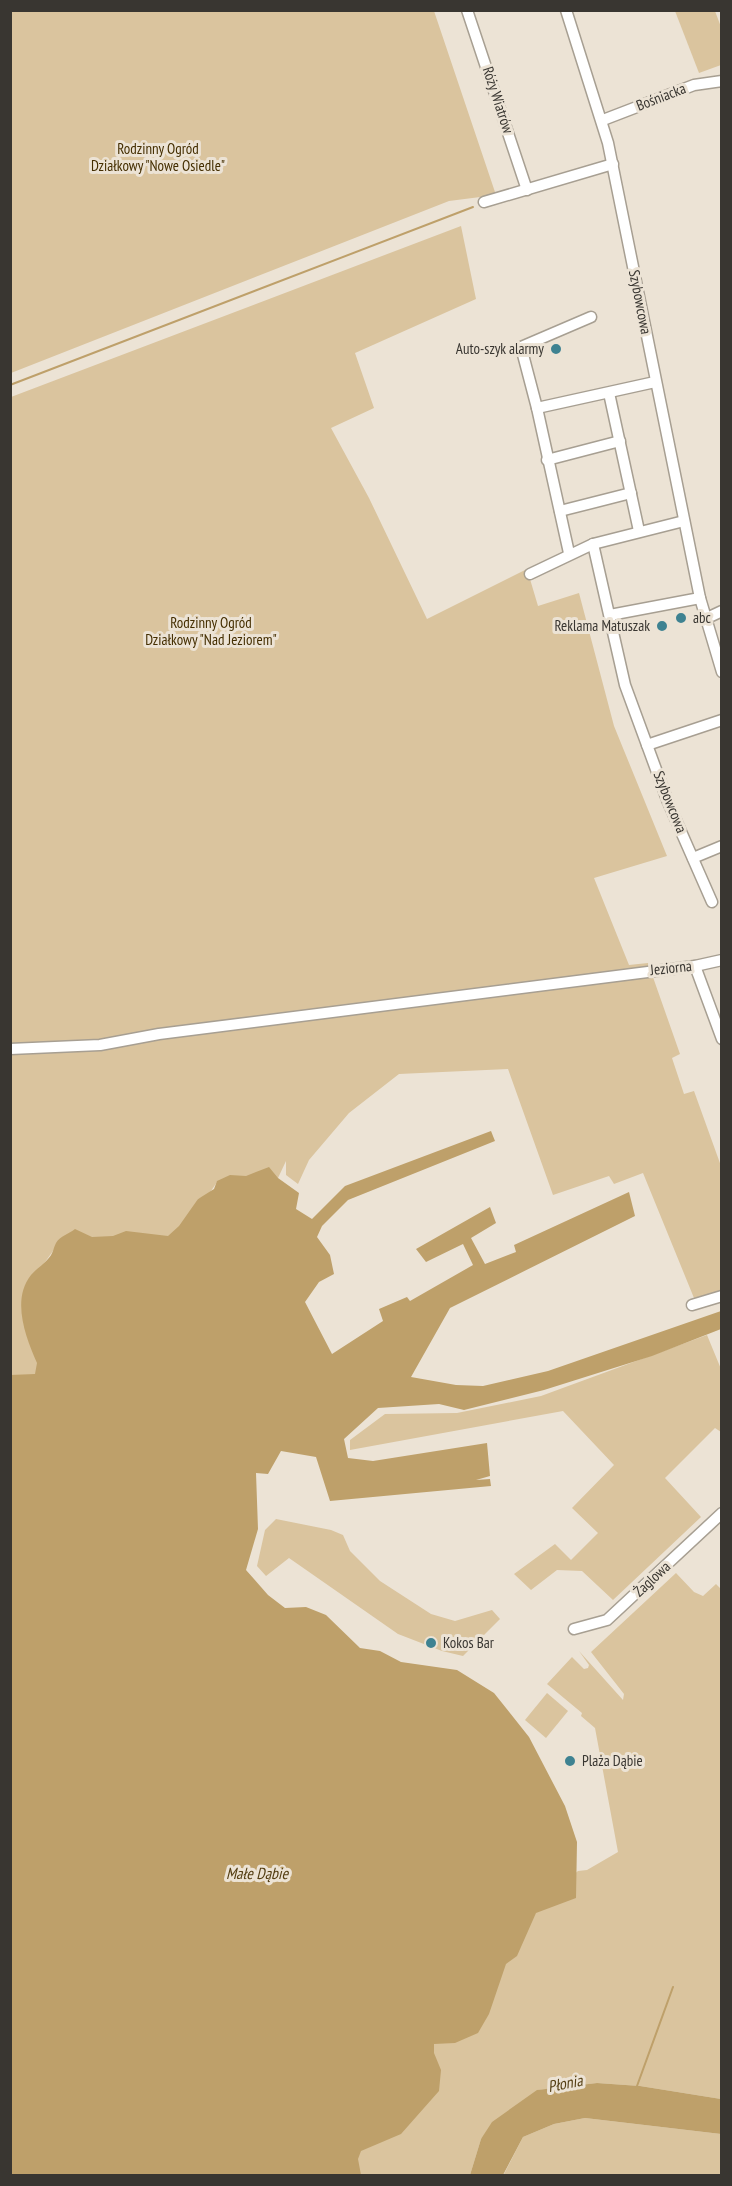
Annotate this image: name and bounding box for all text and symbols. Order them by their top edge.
street label: Róży Wiatrów [479,64,518,136]
street label: Bośniacka [633,78,688,115]
park label: Rodzinny Ogród Działkowy "Nowe Osiedle" [91,139,225,175]
street label: Szybowcowa [625,268,656,336]
place label: Auto-szyk alarmy [456,339,544,358]
marker: Auto-szyk alarmy [549,342,563,356]
place label: abc [693,608,712,627]
marker: abc [674,611,688,625]
park label: Rodzinny Ogród Działkowy "Nad Jeziorem" [145,613,277,649]
place label: Reklama Matuszak [554,616,650,635]
marker: Reklama Matuszak [655,619,669,633]
street label: Szybowcowa [649,768,691,836]
street label: Jeziorna [648,956,693,979]
street label: Żaglowa [629,1557,674,1600]
place label: Kokos Bar [443,1633,495,1652]
marker: Kokos Bar [424,1636,438,1650]
place label: Plaża Dąbie [582,1751,643,1770]
marker: Plaża Dąbie [563,1754,577,1768]
water label: Małe Dąbie [226,1863,289,1883]
water label: Płonia [546,2070,586,2096]

